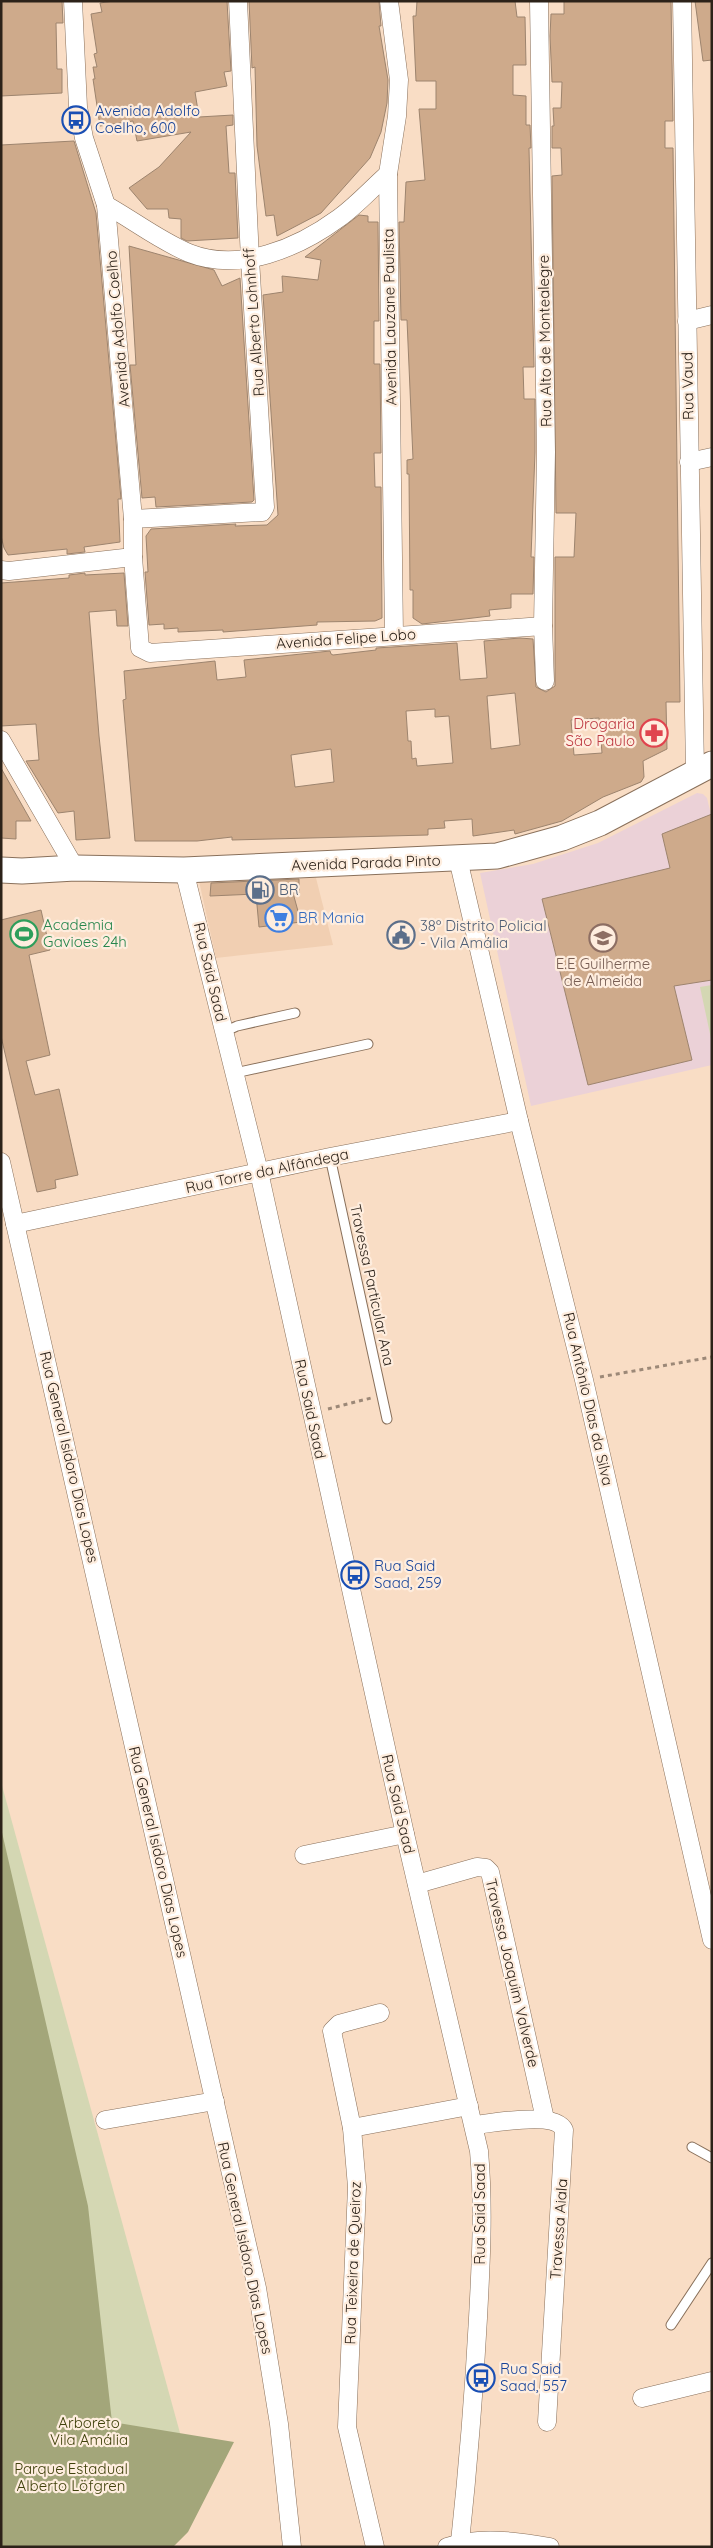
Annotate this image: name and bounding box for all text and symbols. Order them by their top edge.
place label: Avenida Adolfo Coelho, 600 [95,101,200,137]
bus stop icon: Avenida Adolfo Coelho, 600 [61,105,91,135]
street label: Avenida Lauzane Paulista [378,228,401,406]
street label: Rua Alberto Lohnhoff [239,247,268,397]
street label: Avenida Adolfo Coelho [101,250,134,408]
street label: Rua Alto de Montealegre [533,255,556,427]
street label: Rua Vaud [677,352,698,420]
street label: Avenida Felipe Lobo [275,624,416,653]
place label: Drogaria São Paulo [566,714,635,750]
pharmacy icon: Drogaria São Paulo [639,718,669,748]
street label: Avenida Parada Pinto [291,850,441,875]
fuel station icon: BR [245,875,275,905]
place label: BR [279,880,299,899]
supermarket icon: BR Mania [264,903,294,933]
place label: BR Mania [298,908,364,927]
place label: Academia Gavioes 24h [43,915,127,951]
place label: 38º Distrito Policial - Vila Amália [420,916,547,952]
sports icon: Academia Gavioes 24h [9,919,39,949]
street label: Rua Said Saad [190,920,231,1023]
public building icon: 38º Distrito Policial - Vila Amália [386,920,416,950]
school or university icon: E.E Guilherme de Almeida [588,923,618,953]
place label: E.E Guilherme de Almeida [556,954,650,990]
street label: Rua Torre da Alfândega [184,1144,350,1197]
street label: Travessa Particular Ana [346,1202,399,1367]
street label: Rua Antônio Dias da Silva [559,1310,618,1487]
street label: Rua General Isidoro Dias Lopes [36,1349,103,1565]
street label: Rua Said Saad [291,1357,330,1460]
place label: Rua Said Saad, 259 [374,1556,442,1592]
bus stop icon: Rua Said Saad, 259 [340,1560,370,1590]
street label: Rua General Isidoro Dias Lopes [125,1744,192,1960]
street label: Rua Said Saad [378,1752,419,1855]
street label: Travessa Joaquim Valverde [482,1877,543,2069]
street label: Rua General Isidoro Dias Lopes [214,2140,277,2356]
street label: Rua Said Saad [470,2163,489,2265]
street label: Travessa Aiala [546,2178,571,2280]
street label: Rua Teixeira de Queiroz [340,2181,365,2345]
place label: Rua Said Saad, 557 [500,2359,567,2395]
bus stop icon: Rua Said Saad, 557 [466,2363,496,2393]
park label: Arboreto Vila Amália [50,2413,128,2449]
park label: Parque Estadual Alberto Löfgren [14,2459,128,2495]

